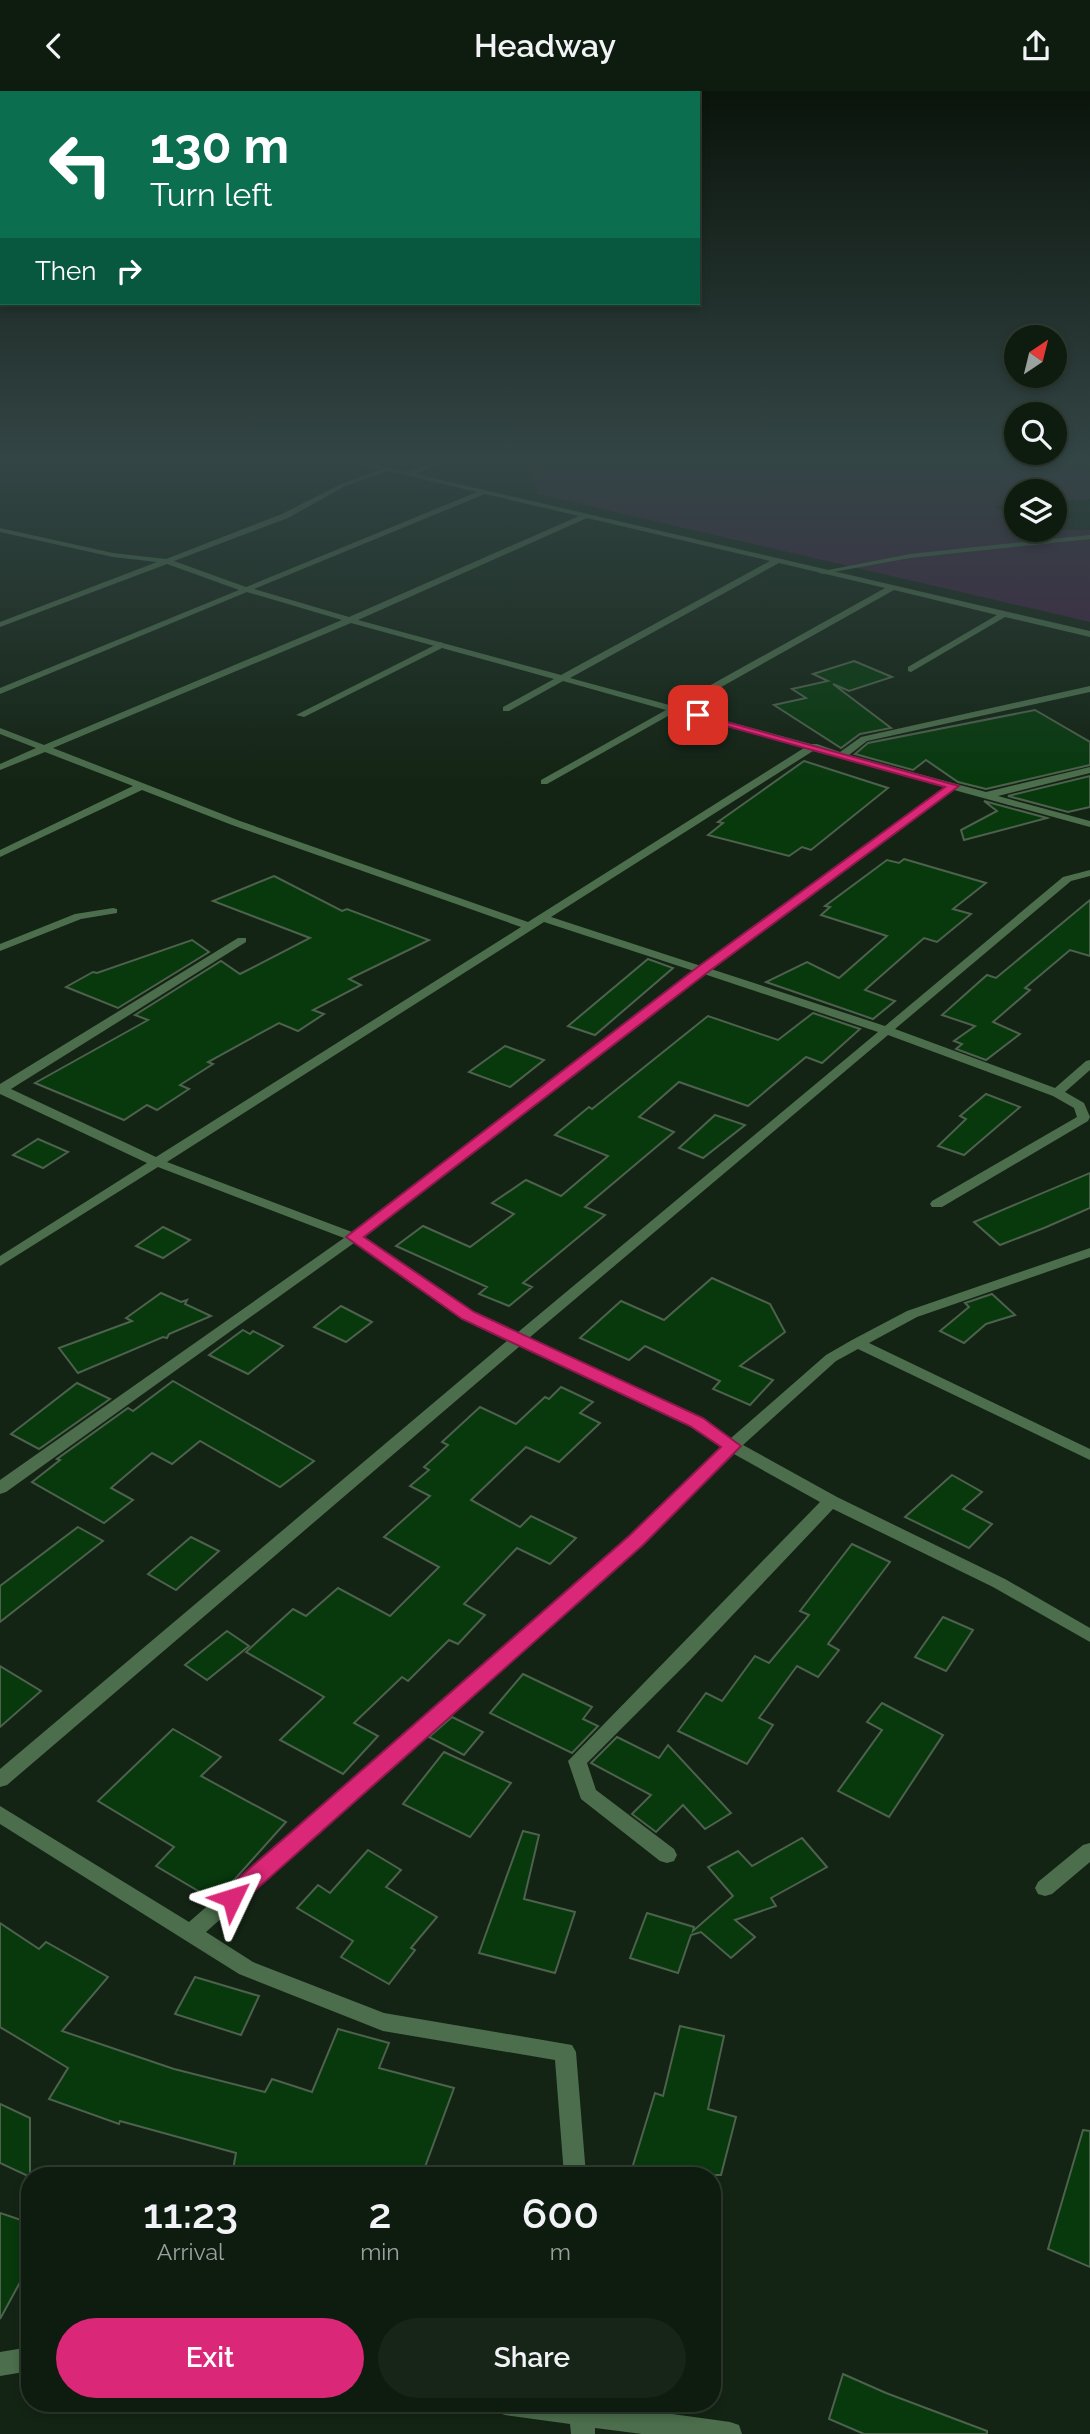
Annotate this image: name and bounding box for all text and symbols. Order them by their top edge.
icon: back [35,27,73,65]
text: Headway [474,27,616,64]
icon: share [1017,27,1055,65]
text: 130 m [150,117,289,174]
icon: left [35,119,126,210]
text: Turn left [150,176,272,213]
icon: right [110,252,148,290]
text: Then [35,256,96,286]
north arrow [1004,325,1068,389]
map controls [1004,325,1067,542]
button: search [1004,402,1067,465]
button: layers [1004,479,1067,542]
pin [668,685,728,745]
icon: arrive [679,696,717,734]
position arrow [195,1861,269,1935]
text: 11:23 [143,2189,238,2238]
text: 2 [368,2189,392,2238]
text: 600 [522,2189,599,2238]
text: Arrival [157,2238,224,2265]
text: min [360,2238,400,2265]
text: m [550,2238,571,2265]
button: Exit [56,2318,364,2398]
button: Share [378,2318,686,2398]

